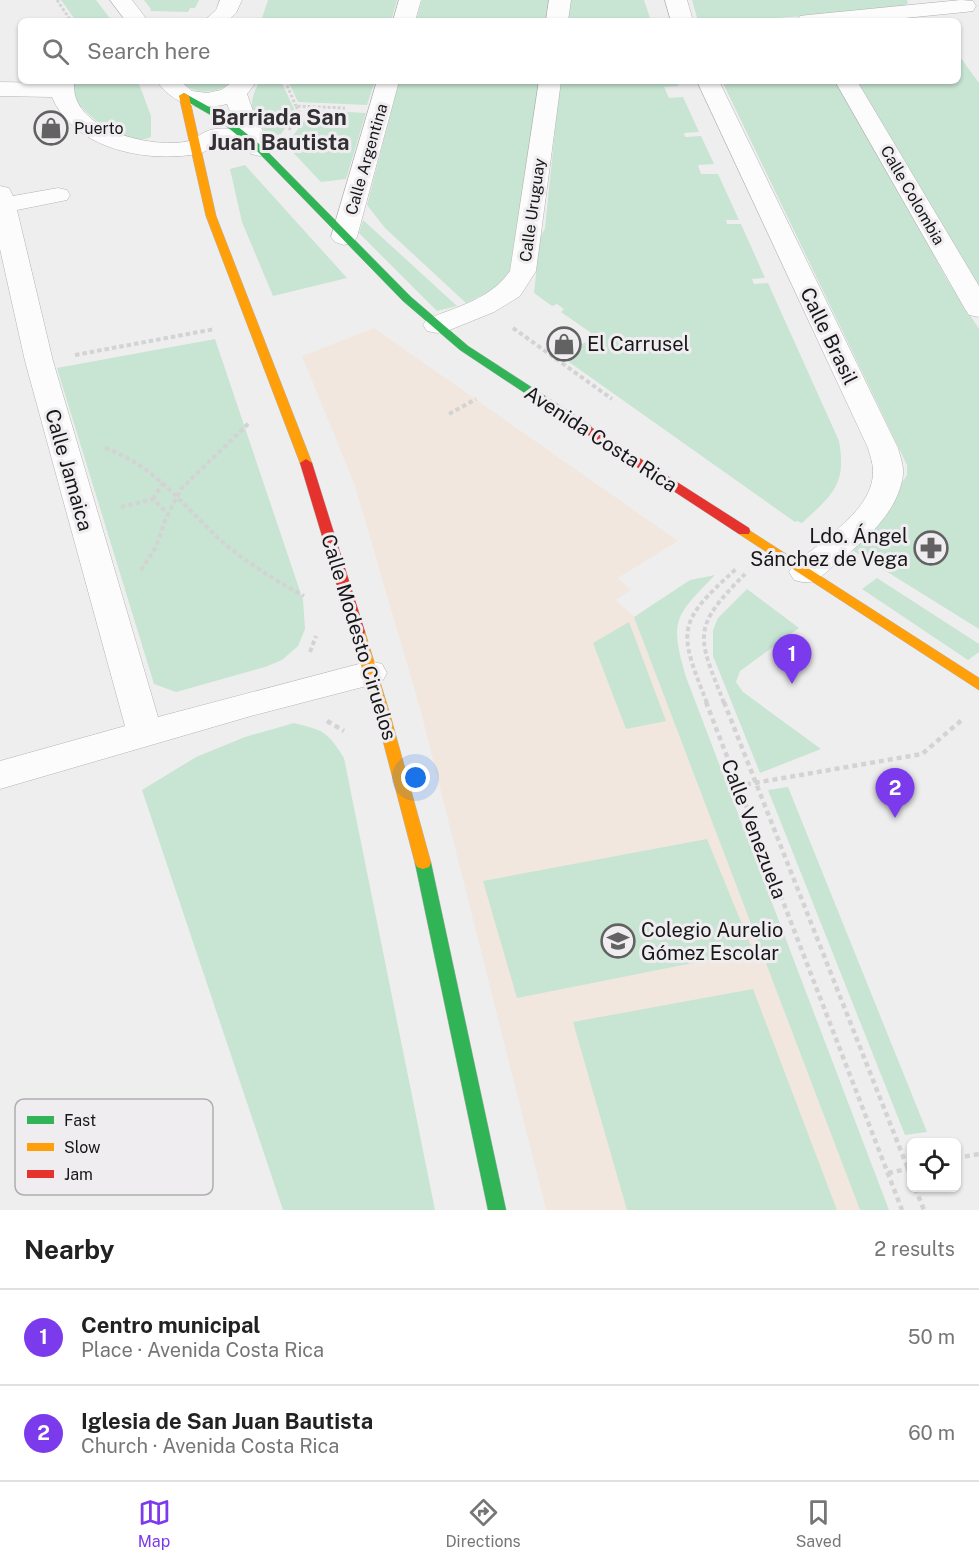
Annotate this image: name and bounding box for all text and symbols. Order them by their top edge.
search box [18,18,961,84]
icon: search [39,35,72,68]
text: Search here [87,38,211,64]
street label: Calle Argentina [341,101,391,217]
district label: Barriada San Juan Bautista [208,104,350,155]
shop icon: Puerto [33,110,69,146]
place label: Puerto [74,119,124,138]
street label: Calle Colombia [876,142,949,248]
street label: Calle Uruguay [516,157,549,263]
street label: Calle Brasil [795,283,863,389]
shop icon: El Carrusel [546,326,582,362]
place label: El Carrusel [587,332,690,356]
street label: Avenida Costa Rica [520,381,682,497]
street label: Calle Jamaica [40,406,98,534]
place label: Ldo. Ángel Sánchez de Vega [750,523,908,571]
pharmacy icon: Ldo. Ángel Sánchez de Vega [913,530,949,566]
street label: Calle Modesto Ciruelos [316,531,402,743]
pin: 1 [772,634,812,684]
street label: Calle Venezuela [716,756,792,902]
your location [401,763,430,792]
pin: 2 [876,768,914,818]
place label: Colegio Aurelio Gómez Escolar [641,918,783,965]
school or university icon: Colegio Aurelio Gómez Escolar [600,923,636,959]
legend [15,1099,213,1195]
text: Fast [64,1111,96,1130]
text: Slow [64,1138,101,1157]
map controls [907,1138,961,1192]
button: locate [907,1138,961,1192]
text: Jam [64,1165,93,1184]
text: Nearby [24,1234,114,1265]
text: 2 results [874,1237,955,1261]
text: Centro municipal [81,1312,261,1338]
text: 1 [39,1325,48,1349]
text: 50 m [908,1325,955,1349]
text: Place · Avenida Costa Rica [81,1338,324,1362]
text: Iglesia de San Juan Bautista [81,1408,373,1434]
text: 2 [37,1421,50,1445]
text: 60 m [908,1421,955,1445]
text: Church · Avenida Costa Rica [81,1434,339,1458]
tab: Map [138,1496,171,1551]
tab: Directions [446,1496,521,1551]
tab: Saved [796,1496,841,1551]

